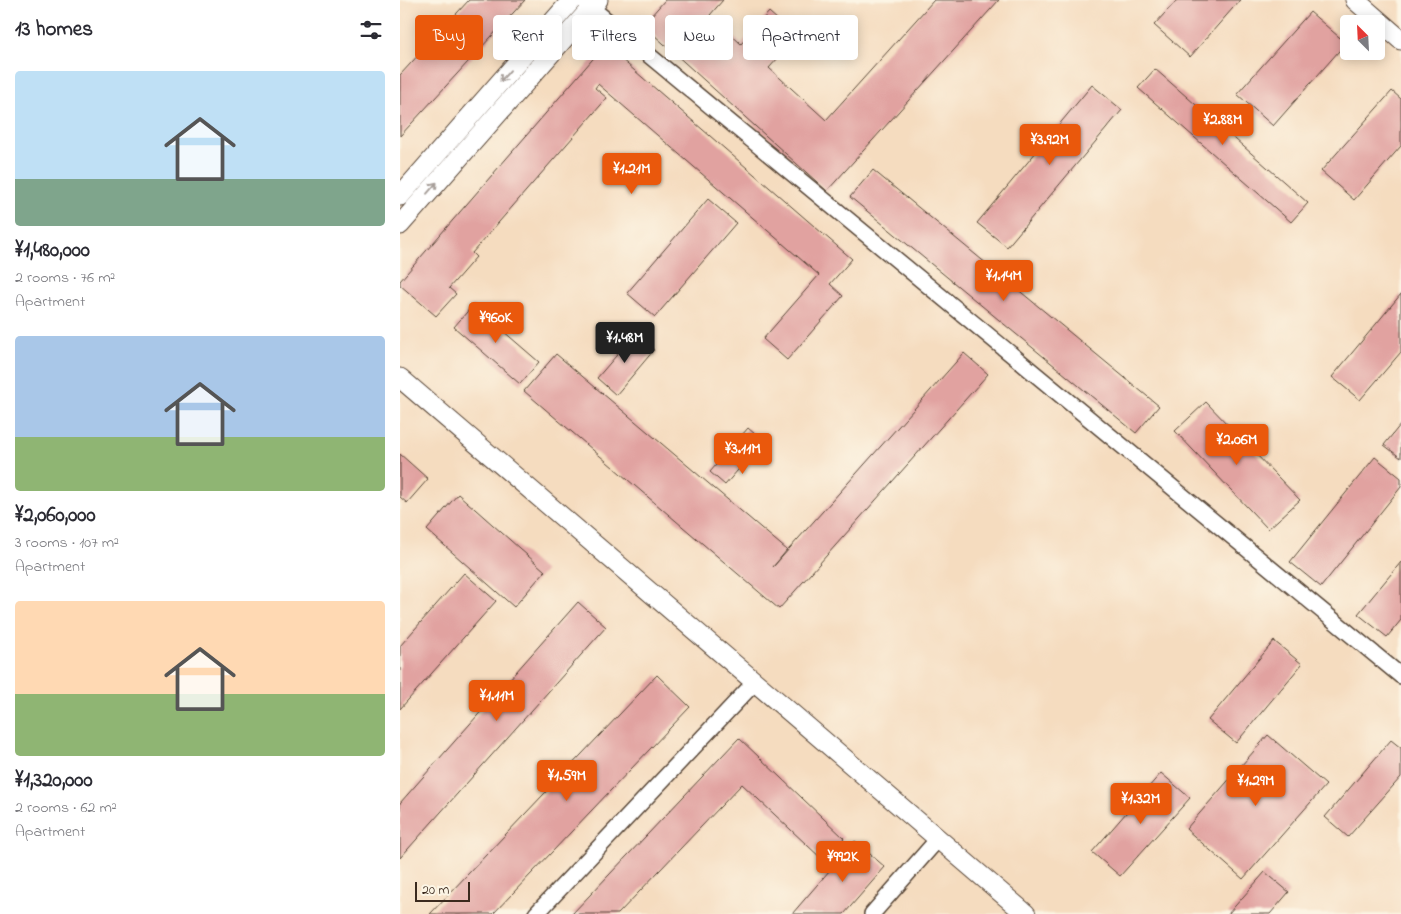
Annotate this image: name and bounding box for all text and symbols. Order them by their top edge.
text: 13 homes [15,15,93,45]
chip: Buy [415,15,483,60]
chip: Rent [493,15,562,60]
chip: Filters [572,15,655,60]
chip: New [665,15,733,60]
chip: Apartment [743,15,858,60]
north arrow [1340,15,1385,60]
map controls [1340,15,1385,60]
icon: filters [357,16,385,44]
one-way arrow [499,70,511,83]
icon: home [155,104,245,194]
pin: ¥2.88M [1182,104,1264,146]
text: ¥2.88M [1203,108,1243,132]
pin: ¥3.92M [1009,124,1091,166]
text: ¥3.92M [1031,128,1069,152]
pin: ¥1.21M [591,152,673,195]
text: ¥1.21M [613,157,651,181]
one-way arrow [426,182,438,195]
text: ¥1,480,000 [15,236,90,266]
pin: ¥1.14M [963,260,1045,302]
text: ¥1.14M [986,264,1022,288]
text: 2 rooms · 76 m² [15,266,115,290]
text: Apartment [15,290,85,314]
pin: ¥960K [461,302,531,344]
text: ¥960K [480,306,512,330]
pin: ¥1.48M [584,322,666,364]
text: ¥1.48M [607,326,643,350]
icon: home [155,369,245,459]
pin: ¥2.06M [1196,424,1278,466]
text: ¥2.06M [1216,428,1258,452]
pin: ¥3.11M [702,432,784,475]
text: ¥3.11M [725,437,761,461]
text: ¥2,060,000 [15,501,95,531]
text: 3 rooms · 107 m² [15,531,119,555]
text: Apartment [15,555,85,579]
icon: home [155,634,245,724]
pin: ¥1.11M [456,680,538,722]
text: ¥1.11M [480,684,514,708]
pin: ¥1.59M [526,760,608,802]
text: ¥1.59M [548,764,586,788]
pin: ¥1.29M [1215,764,1297,807]
text: ¥1,320,000 [15,766,93,796]
text: ¥1.29M [1237,769,1275,793]
pin: ¥1.32M [1100,782,1182,825]
text: ¥1.32M [1122,787,1160,811]
text: 2 rooms · 62 m² [15,796,117,820]
text: Apartment [15,820,85,844]
pin: ¥992K [808,840,878,883]
text: ¥992K [827,845,859,869]
scale bar [415,879,470,902]
text: 20 m [422,880,449,901]

